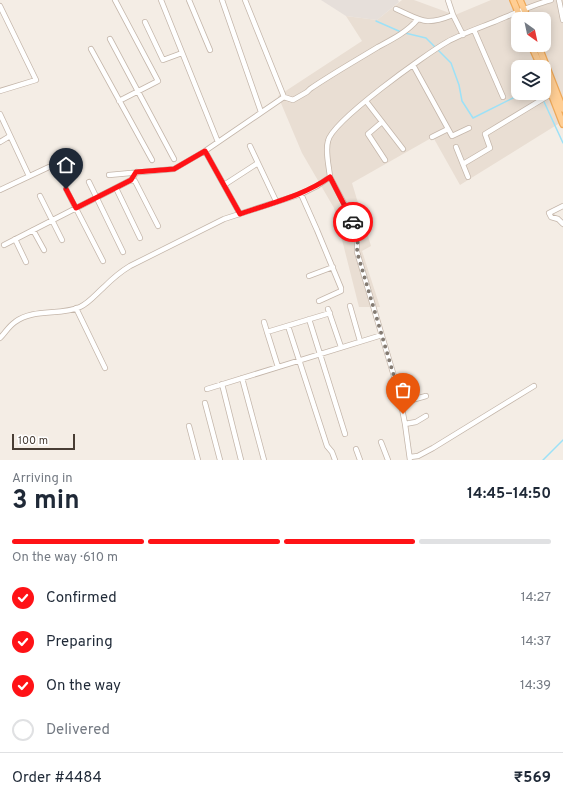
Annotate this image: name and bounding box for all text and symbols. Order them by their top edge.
north arrow [511,12,551,52]
map controls [511,12,551,100]
button: layers [511,60,551,100]
pin [49,148,83,189]
icon: home [55,154,77,176]
courier [333,202,373,242]
icon: car [342,211,364,233]
pin [386,373,420,414]
icon: bag [392,379,414,401]
scale bar [12,432,75,451]
text: 100 m [18,434,48,448]
text: Arriving in [12,471,73,487]
text: 3 min [12,485,80,518]
text: 14:45–14:50 [467,485,551,504]
text: On the way · 610 m [12,550,118,566]
icon: check [12,587,34,609]
text: Confirmed [46,589,117,608]
text: 14:27 [521,590,551,606]
icon: check [12,631,34,653]
text: Preparing [46,633,113,652]
text: 14:37 [521,634,551,650]
icon: check [12,675,34,697]
text: On the way [46,677,121,696]
text: 14:39 [520,678,551,694]
text: Delivered [46,721,110,740]
text: Order #4484 [12,769,102,788]
text: ₹569 [514,769,551,788]

